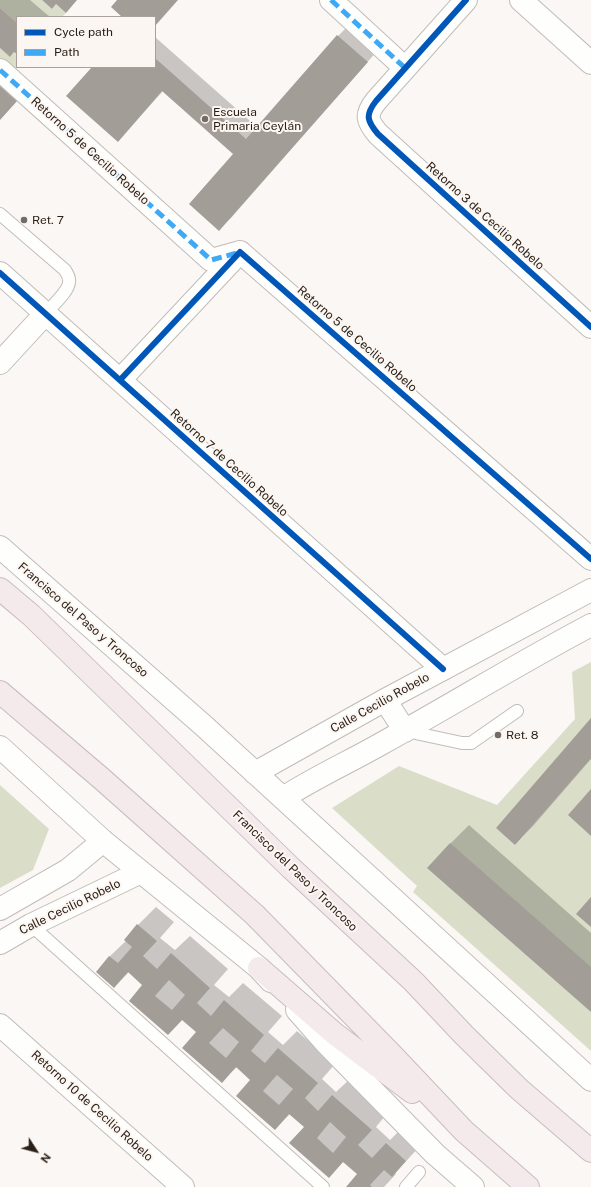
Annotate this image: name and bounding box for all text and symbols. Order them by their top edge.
legend [16,16,156,68]
text: Cycle path [54,25,113,39]
text: Path [54,45,80,59]
street label: Retorno 5 de Cecilio Robelo [28,94,152,208]
place label: Escuela Primaria Ceylán [213,105,301,133]
marker: Escuela Primaria Ceylán [200,114,210,124]
street label: Retorno 3 de Cecilio Robelo [423,159,547,273]
place label: Ret. 7 [32,213,64,227]
marker: Ret. 7 [19,215,29,225]
street label: Retorno 5 de Cecilio Robelo [294,283,420,395]
street label: Retorno 7 de Cecilio Robelo [167,406,291,520]
street label: Francisco del Paso y Troncoso [15,560,151,680]
street label: Calle Cecilio Robelo [328,670,432,736]
place label: Ret. 8 [506,728,538,742]
marker: Ret. 8 [493,730,503,740]
street label: Francisco del Paso y Troncoso [230,808,360,934]
street label: Calle Cecilio Robelo [17,876,123,938]
street label: Retorno 10 de Cecilio Robelo [28,1048,156,1164]
north arrow [16,1131,56,1171]
text: N [38,1151,53,1165]

